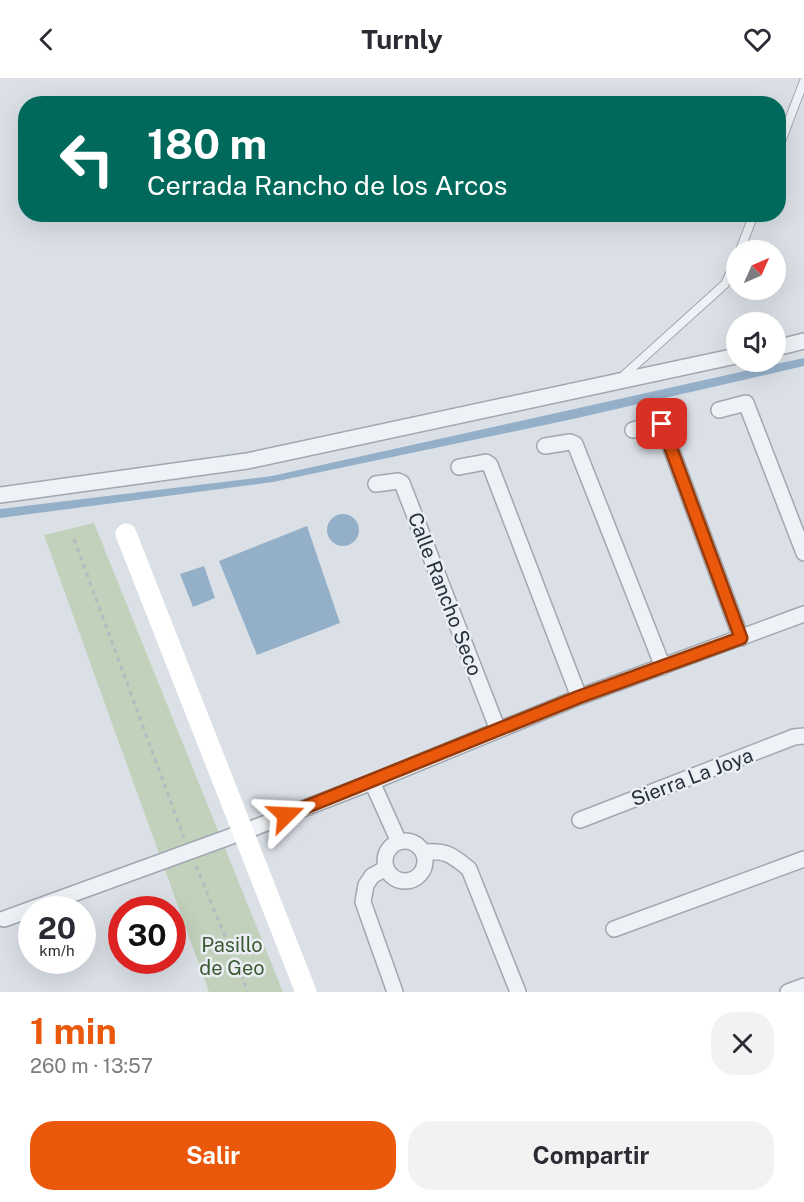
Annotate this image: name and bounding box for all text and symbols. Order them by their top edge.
icon: back [30,23,63,56]
text: Turnly [361,23,443,55]
icon: heart [741,23,774,56]
text: 180 m [147,119,267,168]
icon: left [48,120,126,198]
text: Cerrada Rancho de los Arcos [147,169,507,201]
north arrow [726,240,786,300]
map controls [726,240,786,372]
button: sound [726,312,786,372]
pin [636,398,687,449]
icon: arrive [645,407,678,440]
street label: Calle Rancho Seco [403,509,487,679]
street label: Sierra La Joya [628,743,756,811]
position arrow [254,783,318,847]
speed limit sign: 30 [108,896,186,974]
text: 20 [38,910,76,946]
park label: Pasillo de Geo [199,933,265,980]
text: km/h [39,942,75,959]
text: 1 min [30,1010,117,1052]
button: close [711,1012,774,1075]
text: 260 m · 13:57 [30,1054,153,1078]
button: Salir [30,1121,396,1190]
button: Compartir [408,1121,774,1190]

